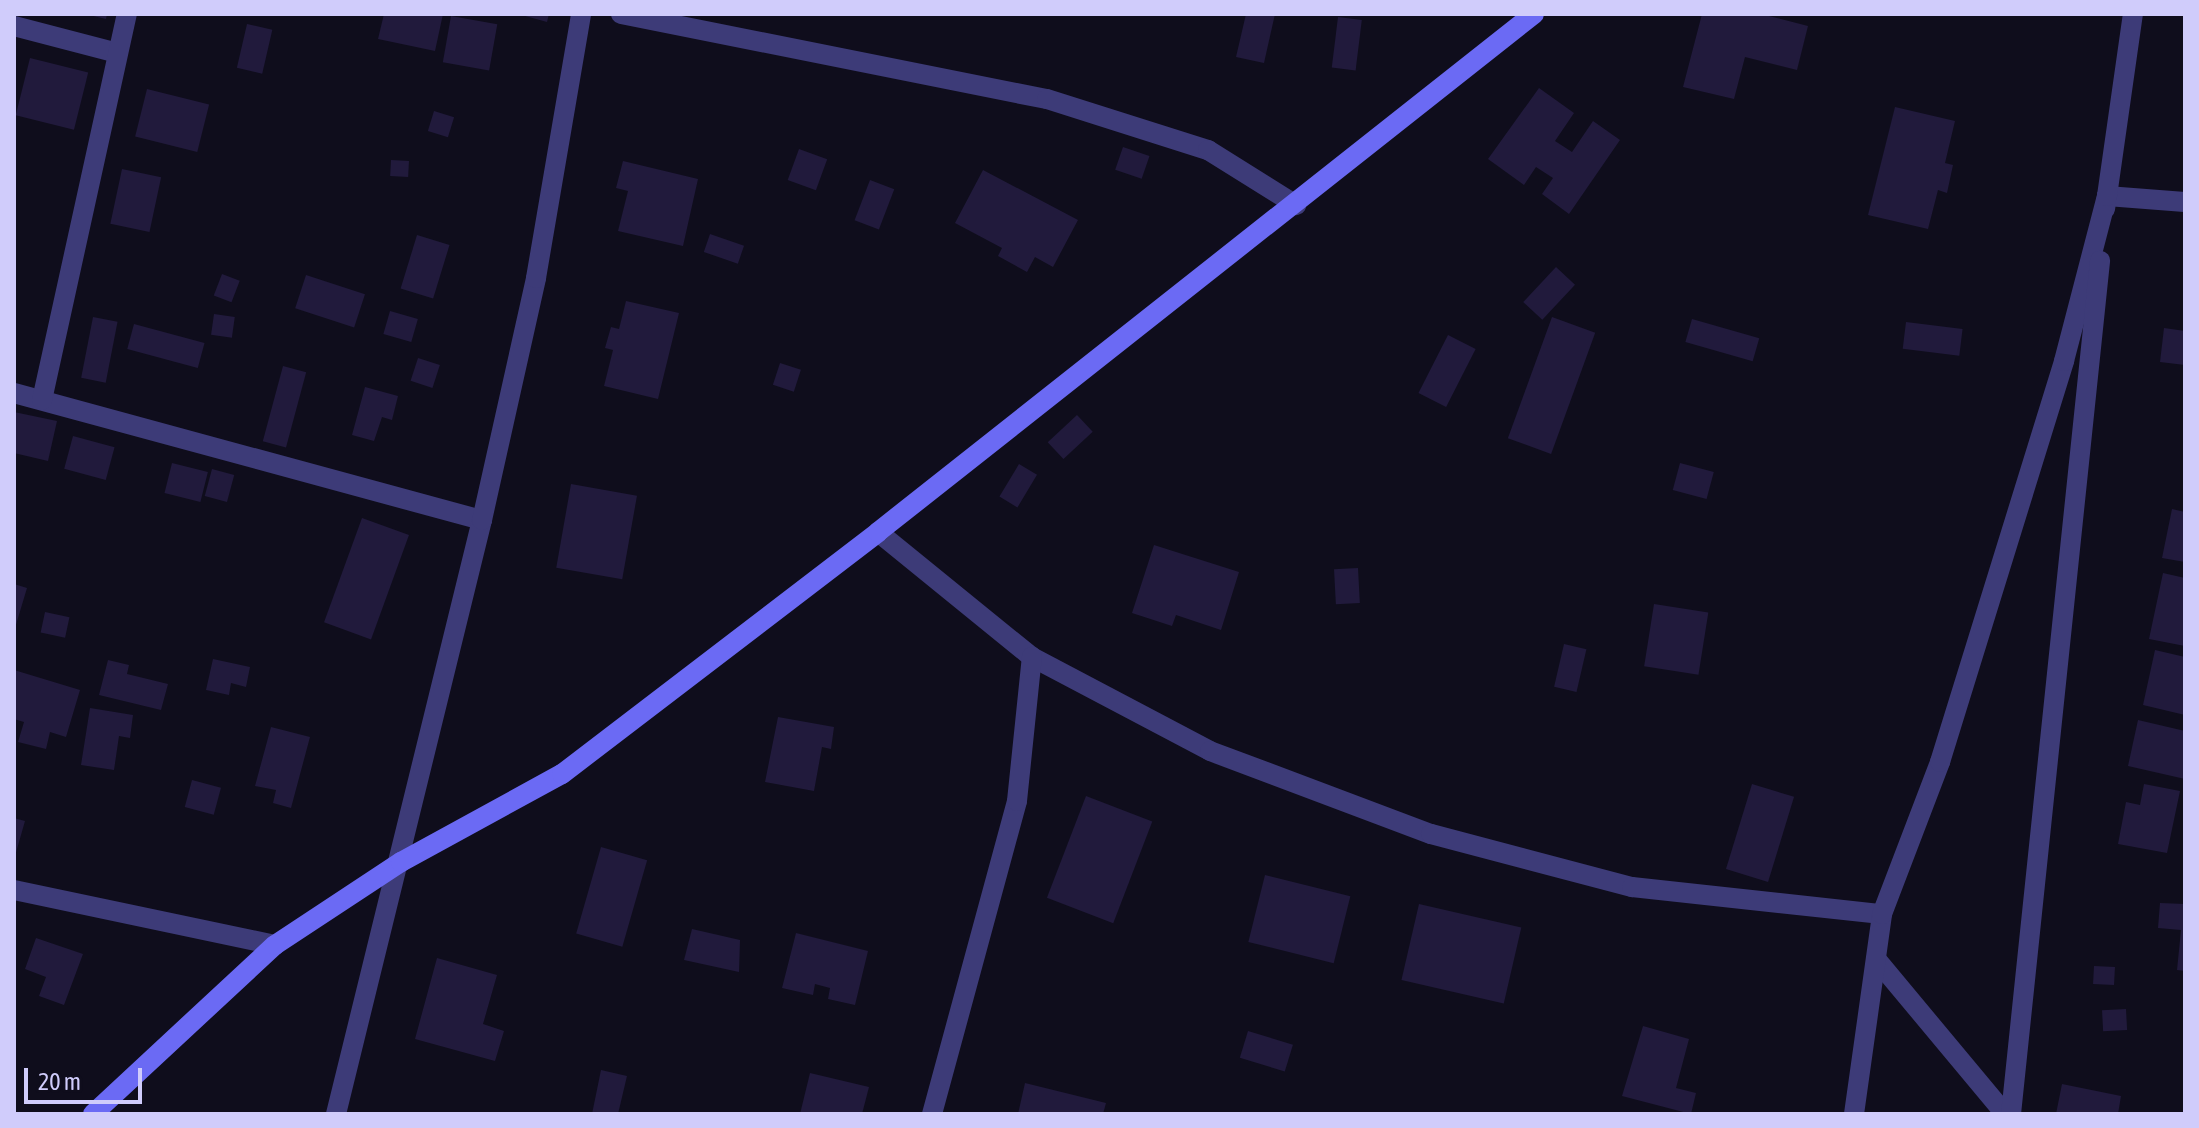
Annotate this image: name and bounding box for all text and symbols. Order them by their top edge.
scale bar [28,1052,146,1102]
text: 20 m [38,1068,81,1095]

